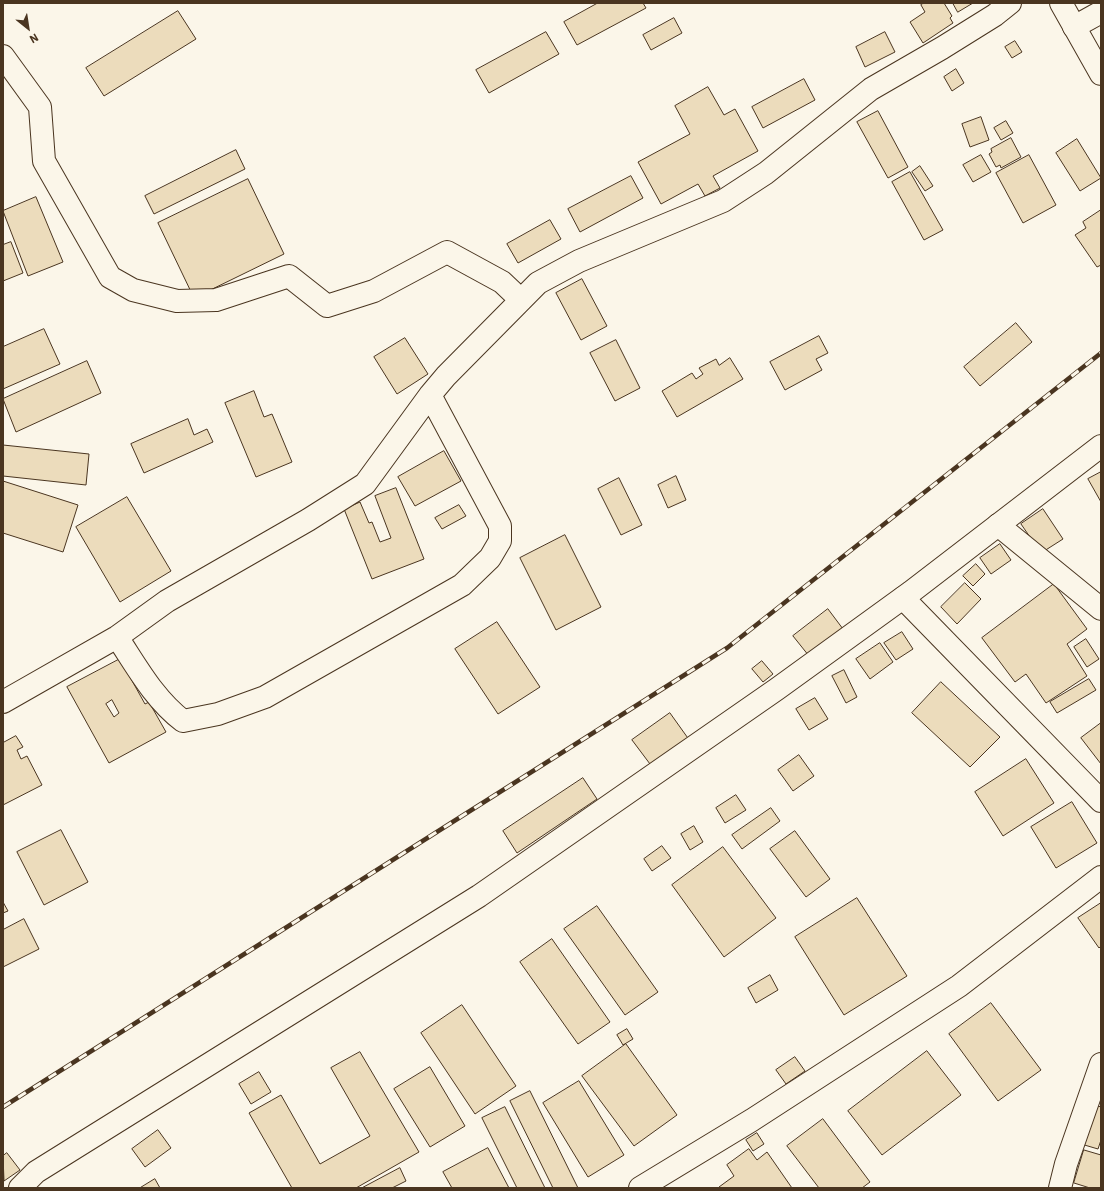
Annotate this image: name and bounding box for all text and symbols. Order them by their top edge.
north arrow [8,8,48,48]
text: N [27,30,41,46]

